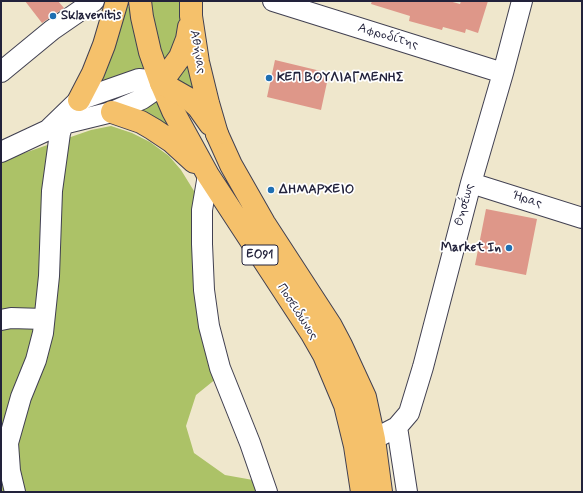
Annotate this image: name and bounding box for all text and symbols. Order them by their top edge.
place label: Sklavenitis [61,8,121,24]
marker: Sklavenitis [48,11,58,21]
street label: Αφροδίτης [356,20,420,54]
street label: Αθήνας [185,29,209,75]
place label: ΚΕΠ ΒΟΥΛΙΑΓΜΕΝΗΣ [277,70,404,86]
marker: ΚΕΠ ΒΟΥΛΙΑΓΜΕΝΗΣ [264,73,274,83]
place label: ΔΗΜΑΡΧΕΙΟ [279,182,354,198]
street label: Θησέως [452,182,478,228]
marker: ΔΗΜΑΡΧΕΙΟ [266,185,276,195]
street label: Ήρας [510,188,544,212]
place label: Market In [441,240,501,256]
marker: Market In [504,243,514,253]
road number: ΕΟ91 [242,245,278,265]
street label: Ποσειδώνος [273,281,321,343]

